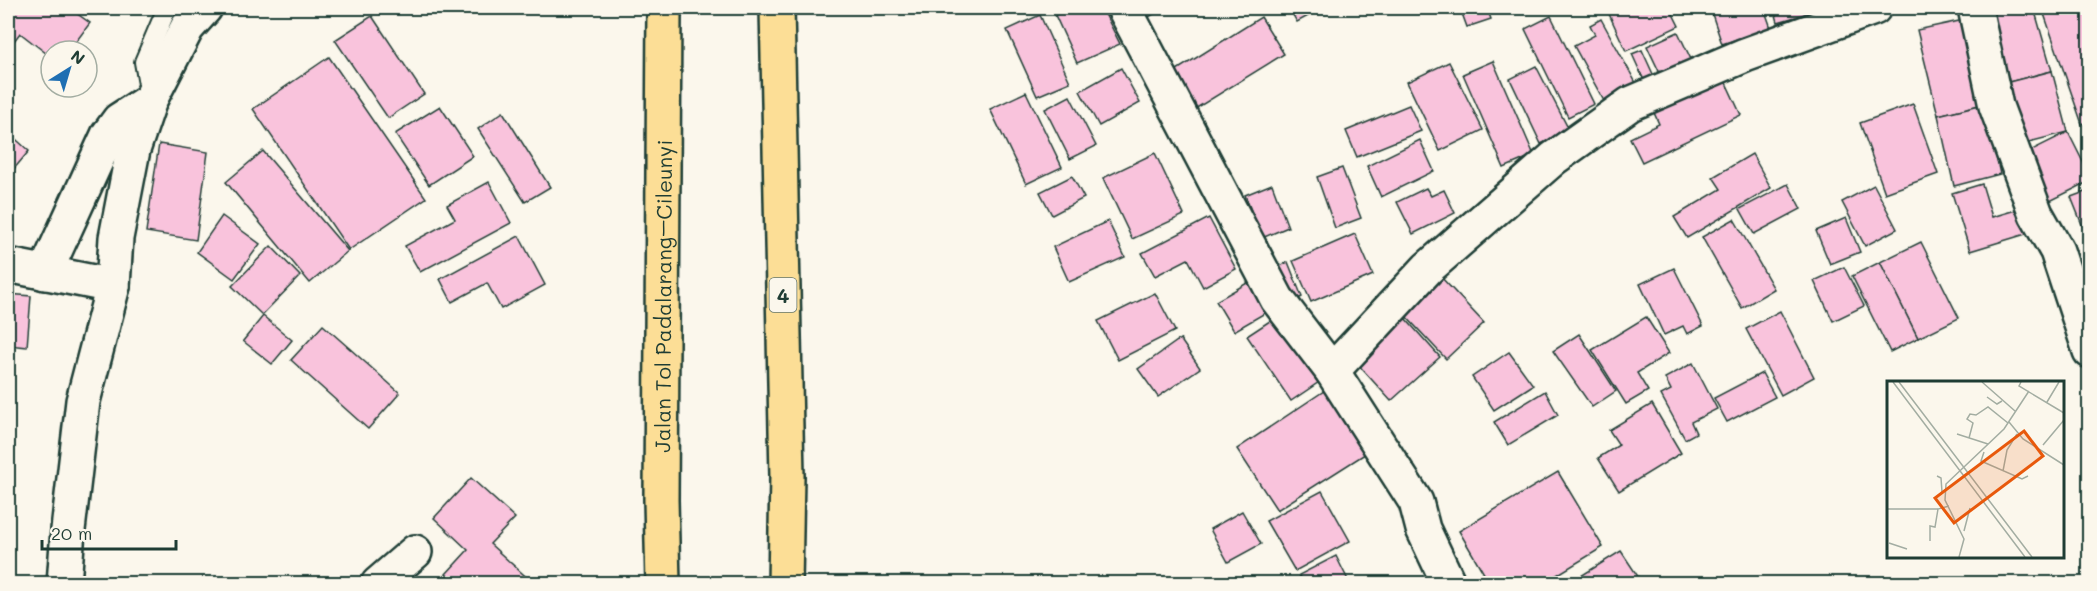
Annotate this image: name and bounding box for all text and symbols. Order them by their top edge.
north arrow [39,39,99,99]
text: N [67,45,90,69]
street label: Jalan Tol Padalarang–Cileunyi [648,139,677,453]
road number: 4 [770,278,796,312]
inset map [1887,381,2064,558]
scale bar [42,513,176,551]
text: 20 m [51,521,92,545]

